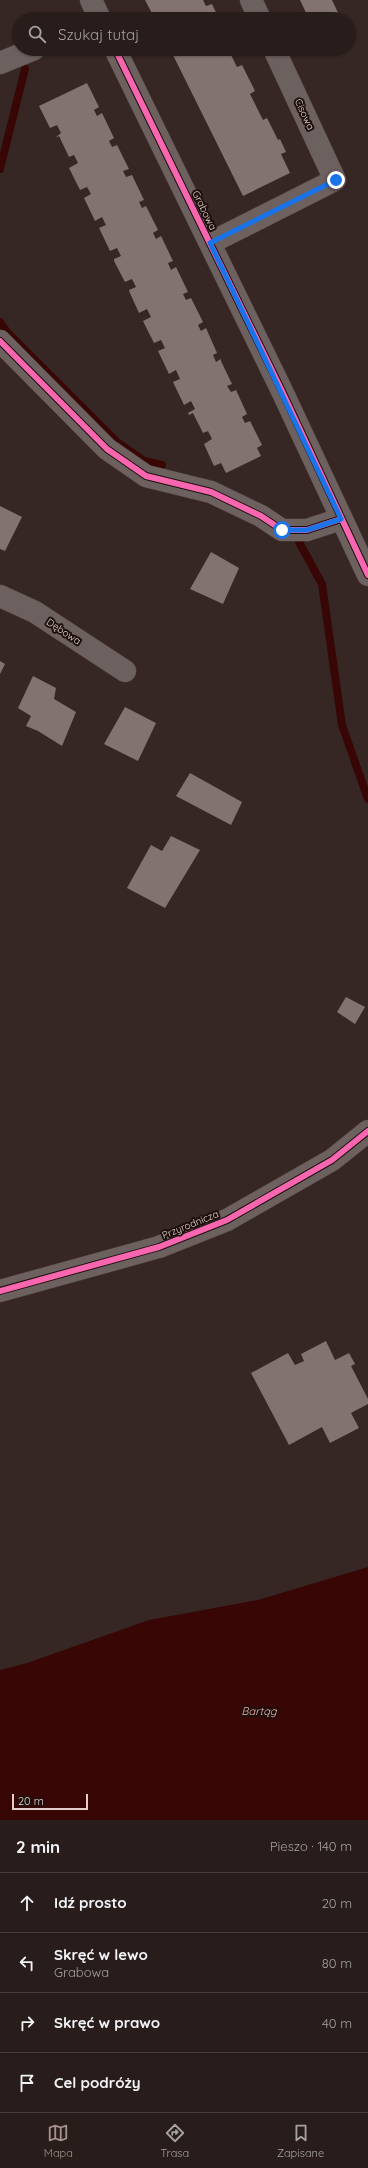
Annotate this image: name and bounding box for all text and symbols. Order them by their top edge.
search box [12,12,356,56]
icon: search [26,23,48,45]
text: Szukaj tutaj [58,25,139,44]
street label: Cisowa [292,96,317,132]
route end [327,171,345,189]
street label: Grabowa [189,188,220,232]
route start [273,521,291,539]
street label: Dębowa [44,615,83,647]
street label: Przyrodnicza [160,1207,220,1242]
water label: Bartąg [241,1704,278,1718]
scale bar [12,1792,88,1811]
text: 20 m [18,1794,44,1808]
text: 2 min [16,1836,60,1857]
text: Pieszo · 140 m [270,1838,352,1854]
icon: ahead [16,1892,38,1914]
text: Idź prosto [54,1893,127,1912]
text: 20 m [322,1895,352,1911]
text: Skręć w lewo [54,1945,148,1964]
icon: left [16,1952,38,1974]
text: 80 m [322,1955,352,1971]
text: Grabowa [54,1964,109,1980]
icon: right [16,2012,38,2034]
text: Skręć w prawo [54,2013,160,2032]
text: 40 m [322,2015,352,2031]
icon: arrive [16,2072,38,2094]
text: Cel podróży [54,2073,141,2092]
tab: Mapa [44,2122,73,2160]
tab: Trasa [161,2122,189,2160]
tab: Zapisane [277,2122,324,2160]

